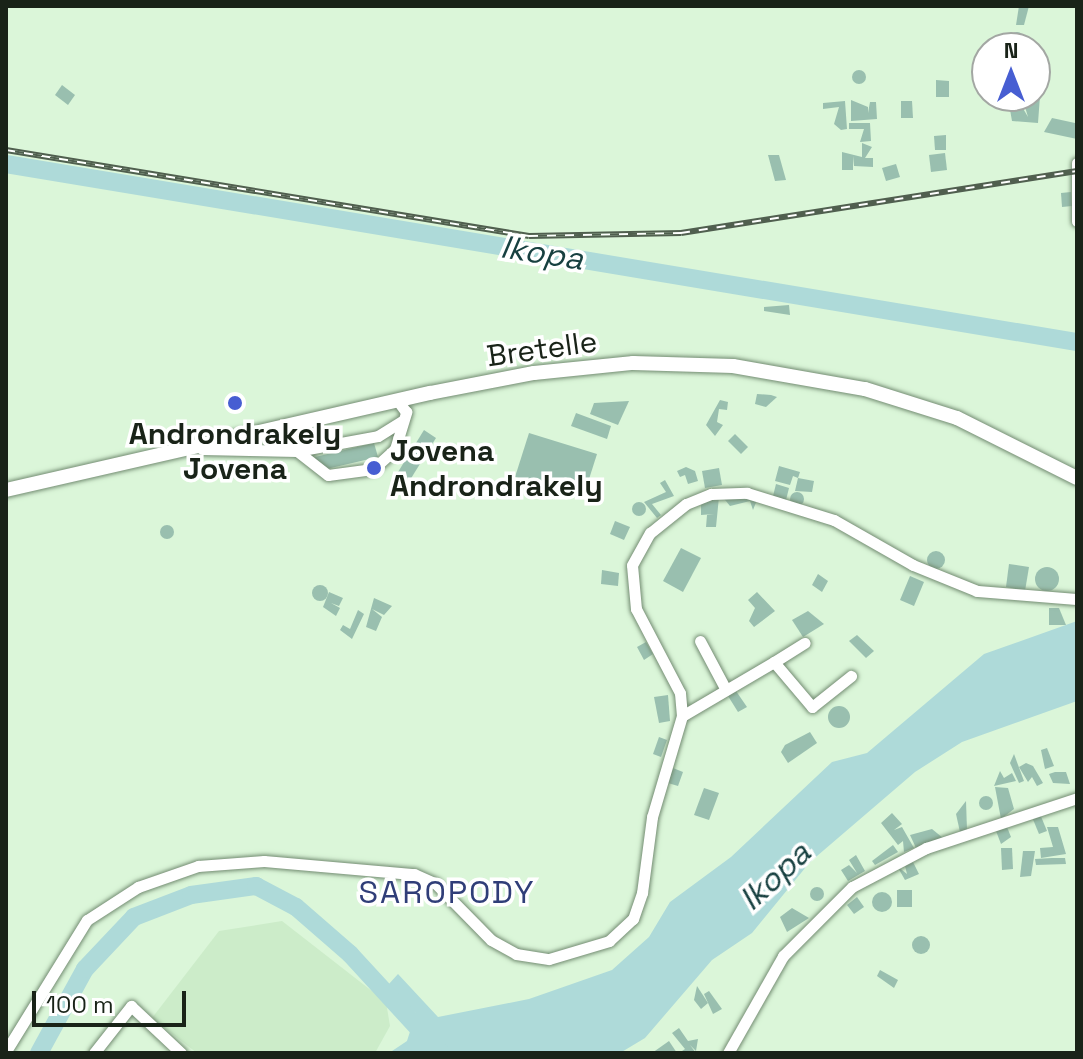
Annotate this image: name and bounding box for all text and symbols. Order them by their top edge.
north arrow [971,32,1051,112]
text: N [1004,36,1018,64]
water label: Ikopa [498,228,586,278]
street label: Bretelle [484,323,600,375]
marker: Androndrakely Jovena [226,394,244,412]
place label: Androndrakely Jovena [129,416,341,486]
place label: Jovena Androndrakely [390,433,603,504]
marker: Jovena Androndrakely [365,459,383,477]
water label: Ikopa [732,834,818,918]
district label: SAROPODY [359,873,535,911]
scale bar [36,975,190,1025]
text: 100 m [46,989,114,1020]

